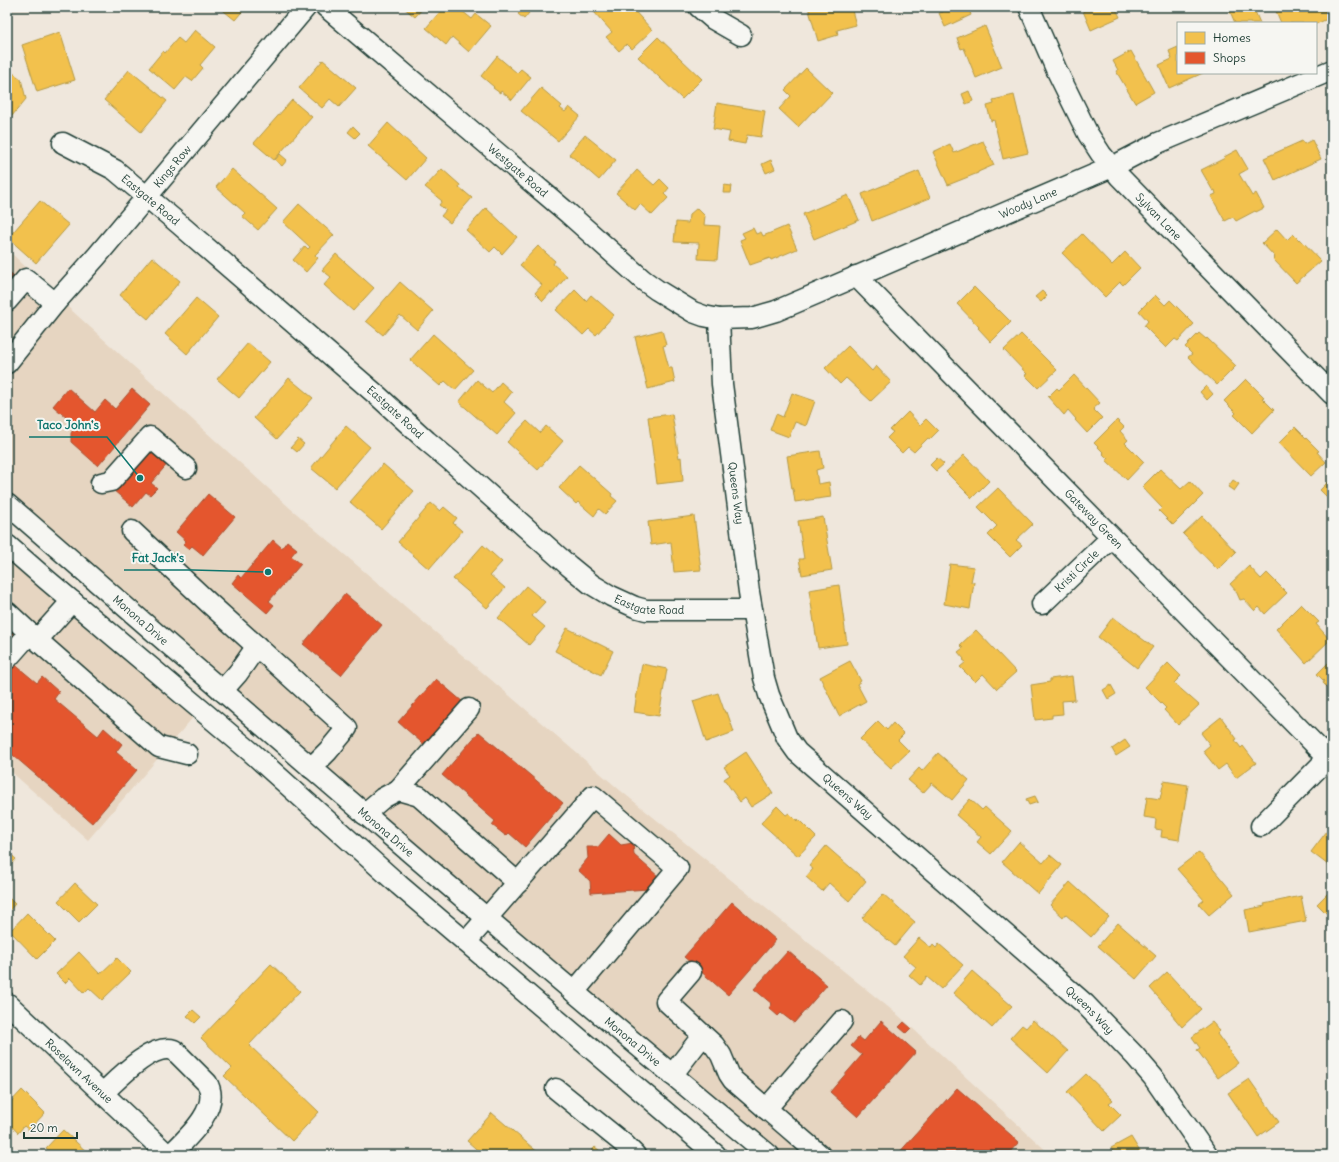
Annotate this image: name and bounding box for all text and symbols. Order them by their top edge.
legend [1177,22,1317,74]
text: Homes [1213,30,1251,45]
text: Shops [1213,50,1246,65]
street label: Westgate Road [485,141,551,200]
street label: Kings Row [150,142,194,190]
street label: Eastgate Road [119,171,183,229]
street label: Woody Lane [997,184,1059,222]
street label: Sylvan Lane [1133,190,1185,243]
street label: Eastgate Road [364,383,427,442]
callout: Taco John's [29,413,107,437]
text: Taco John's [37,417,100,432]
street label: Queens Way [725,461,747,525]
street label: Gateway Green [1062,486,1126,552]
callout: Fat Jack's [124,546,193,570]
street label: Kristi Circle [1052,546,1102,595]
text: Fat Jack's [132,550,185,565]
street label: Eastgate Road [612,591,685,617]
street label: Monona Drive [110,592,171,648]
street label: Queens Way [819,770,876,822]
street label: Monona Drive [355,804,417,860]
street label: Queens Way [1063,983,1117,1037]
street label: Monona Drive [602,1014,664,1069]
street label: Roselawn Avenue [42,1036,116,1106]
scale bar [24,1114,77,1140]
text: 20 m [30,1120,58,1135]

